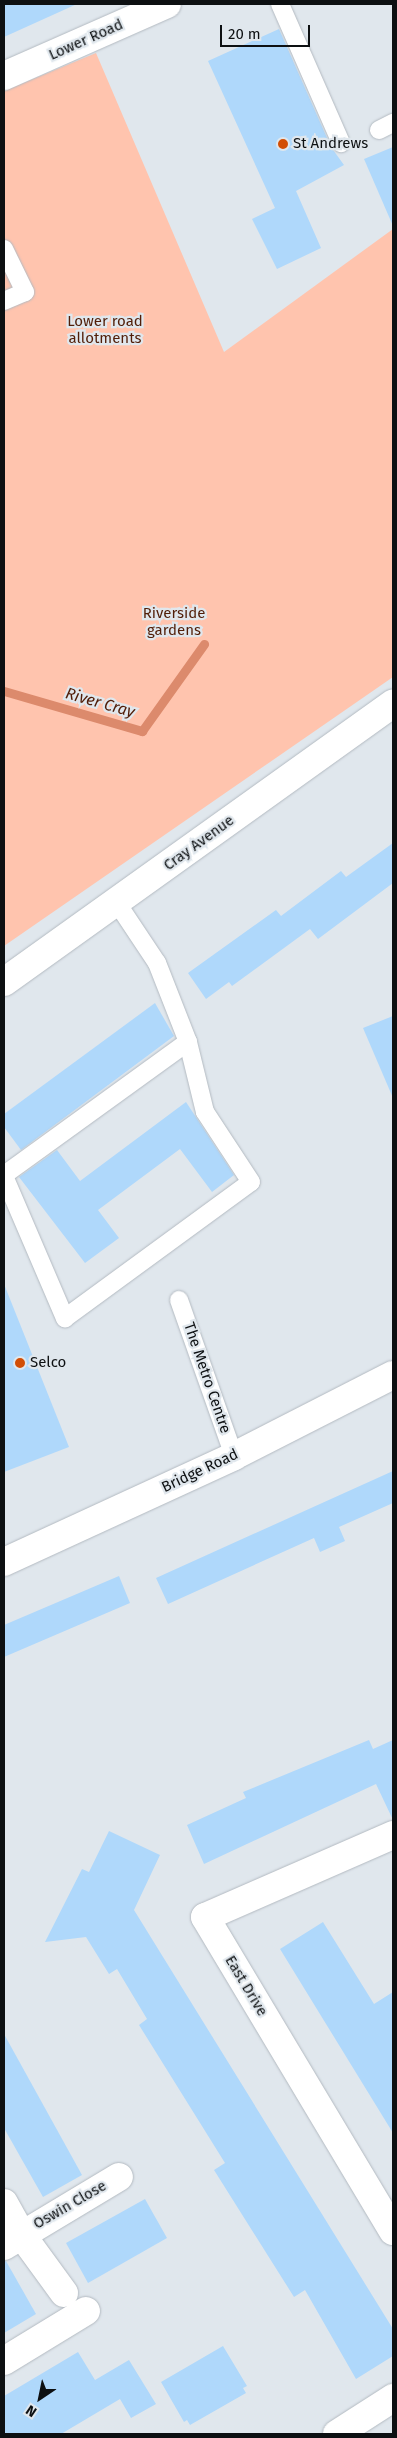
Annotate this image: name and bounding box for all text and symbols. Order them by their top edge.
scale bar [222,15,312,47]
street label: Lower Road [46,16,126,64]
text: 20 m [228,25,261,43]
place label: St Andrews [293,135,368,153]
marker: St Andrews [277,138,289,150]
park label: Lower road allotments [67,312,143,347]
park label: Riverside gardens [143,604,205,639]
water label: River Cray [63,684,137,722]
street label: Cray Avenue [160,811,238,875]
street label: The Metro Centre [180,1320,234,1436]
place label: Selco [30,1354,66,1372]
marker: Selco [14,1357,26,1369]
street label: Bridge Road [159,1445,241,1497]
street label: East Drive [221,1952,271,2020]
street label: Oswin Close [30,2177,110,2233]
north arrow [15,2373,65,2423]
text: N [23,2401,40,2421]

